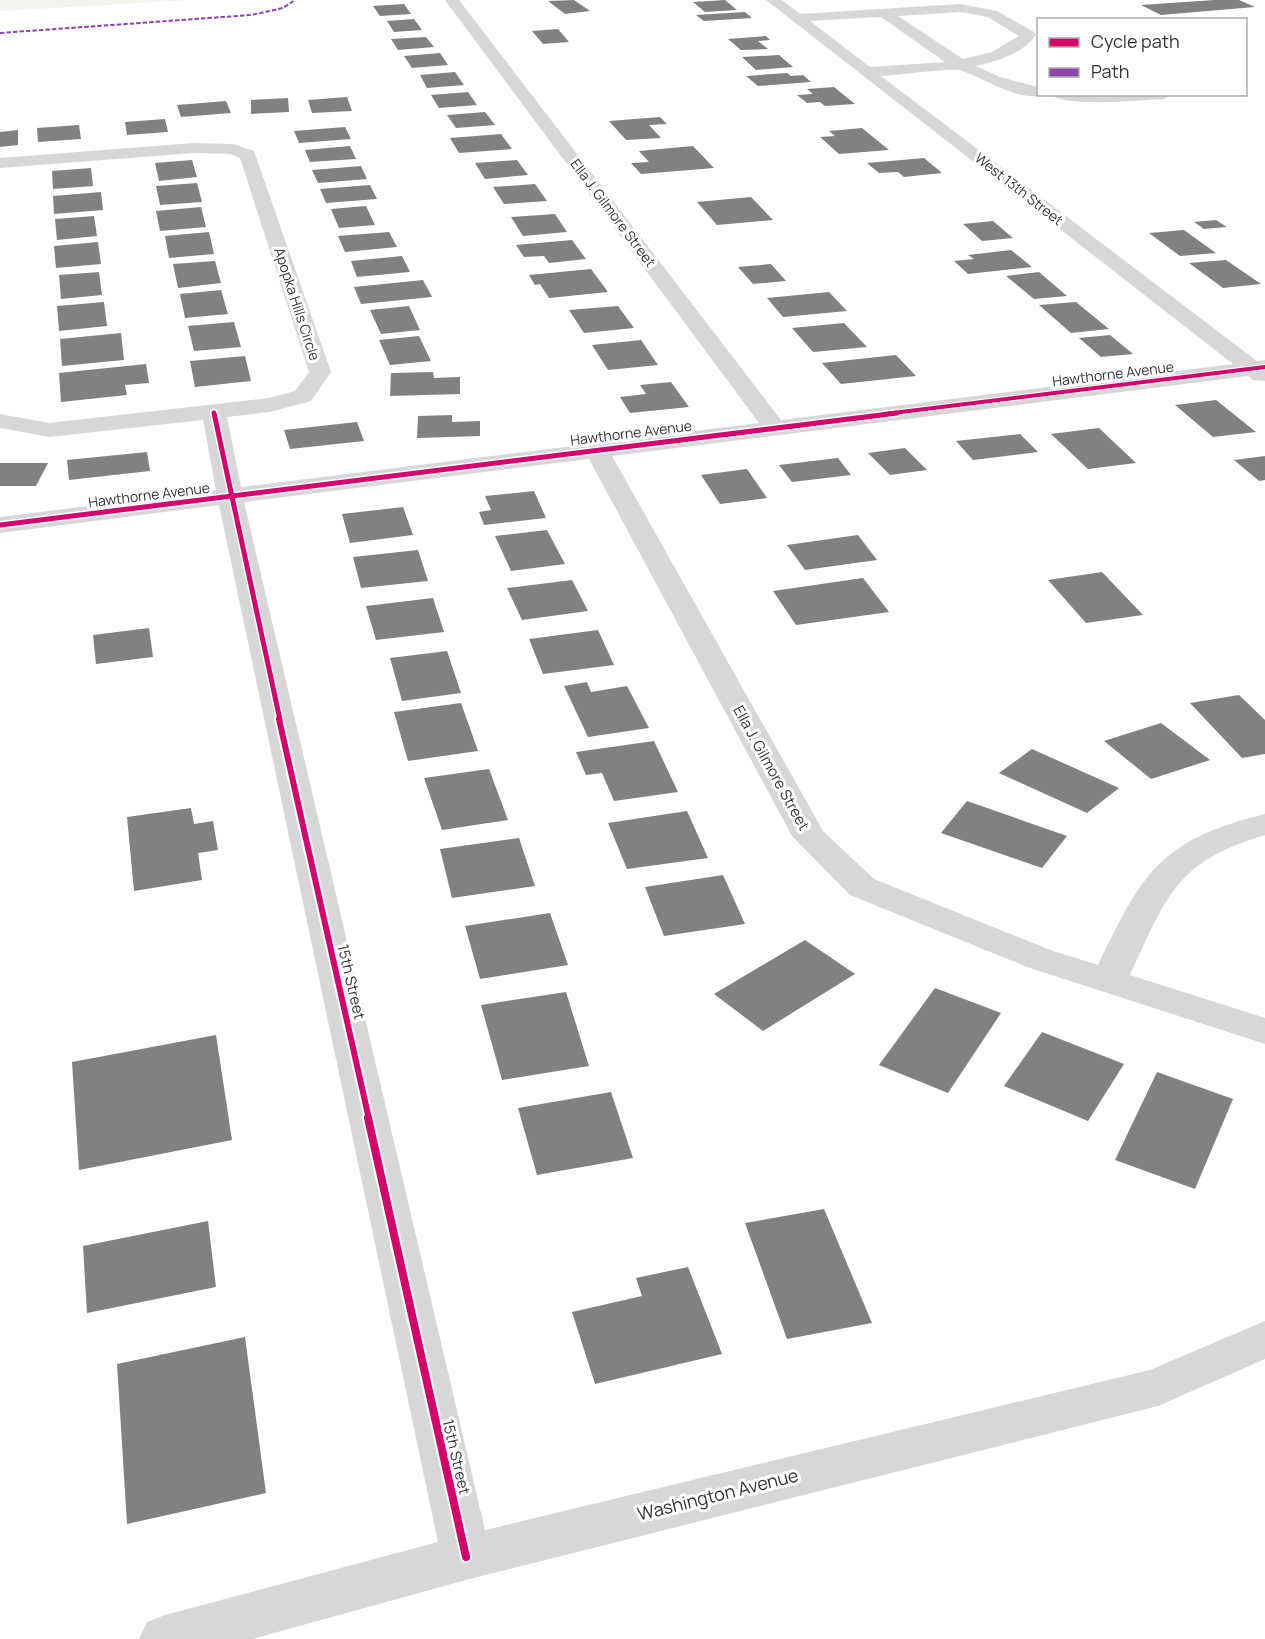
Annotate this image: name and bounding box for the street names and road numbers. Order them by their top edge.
street label: West 13th Street [971,148,1068,229]
street label: Ella J. Gilmore Street [566,155,661,271]
street label: Apopka Hills Circle [270,245,325,363]
street label: Hawthorne Avenue [1051,357,1175,390]
street label: Hawthorne Avenue [569,416,693,449]
street label: Hawthorne Avenue [87,478,211,511]
street label: Ella J. Gilmore Street [728,701,815,834]
street label: 15th Street [333,942,370,1022]
street label: 15th Street [438,1417,475,1497]
street label: Washington Avenue [635,1462,801,1526]

